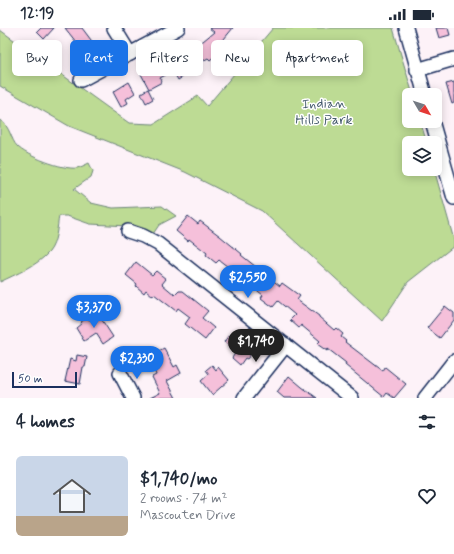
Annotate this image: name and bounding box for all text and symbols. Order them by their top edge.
text: 12:19 [20,4,54,24]
chip: Buy [12,40,62,76]
chip: Rent [70,40,128,76]
chip: Filters [136,40,203,76]
chip: New [211,40,264,76]
chip: Apartment [272,40,363,76]
north arrow [402,88,442,128]
map controls [402,88,442,176]
park label: Indian Hills Park [295,95,353,129]
button: layers [402,136,442,176]
pin: $2,550 [215,265,281,299]
text: $2,550 [229,269,267,286]
pin: $3,370 [61,295,127,329]
text: $3,370 [76,299,112,316]
pin: $1,740 [223,329,289,363]
text: $1,740 [237,333,275,350]
pin: $2,330 [104,346,170,380]
text: $2,330 [120,350,154,367]
scale bar [12,370,77,389]
text: 50 m [18,372,43,386]
text: 4 homes [16,411,75,433]
icon: filters [416,411,438,433]
text: $1,740/mo [140,468,218,490]
icon: home [48,472,96,520]
icon: heart [416,485,438,507]
text: 2 rooms · 74 m² [140,490,227,507]
text: Mascouten Drive [140,507,236,524]

